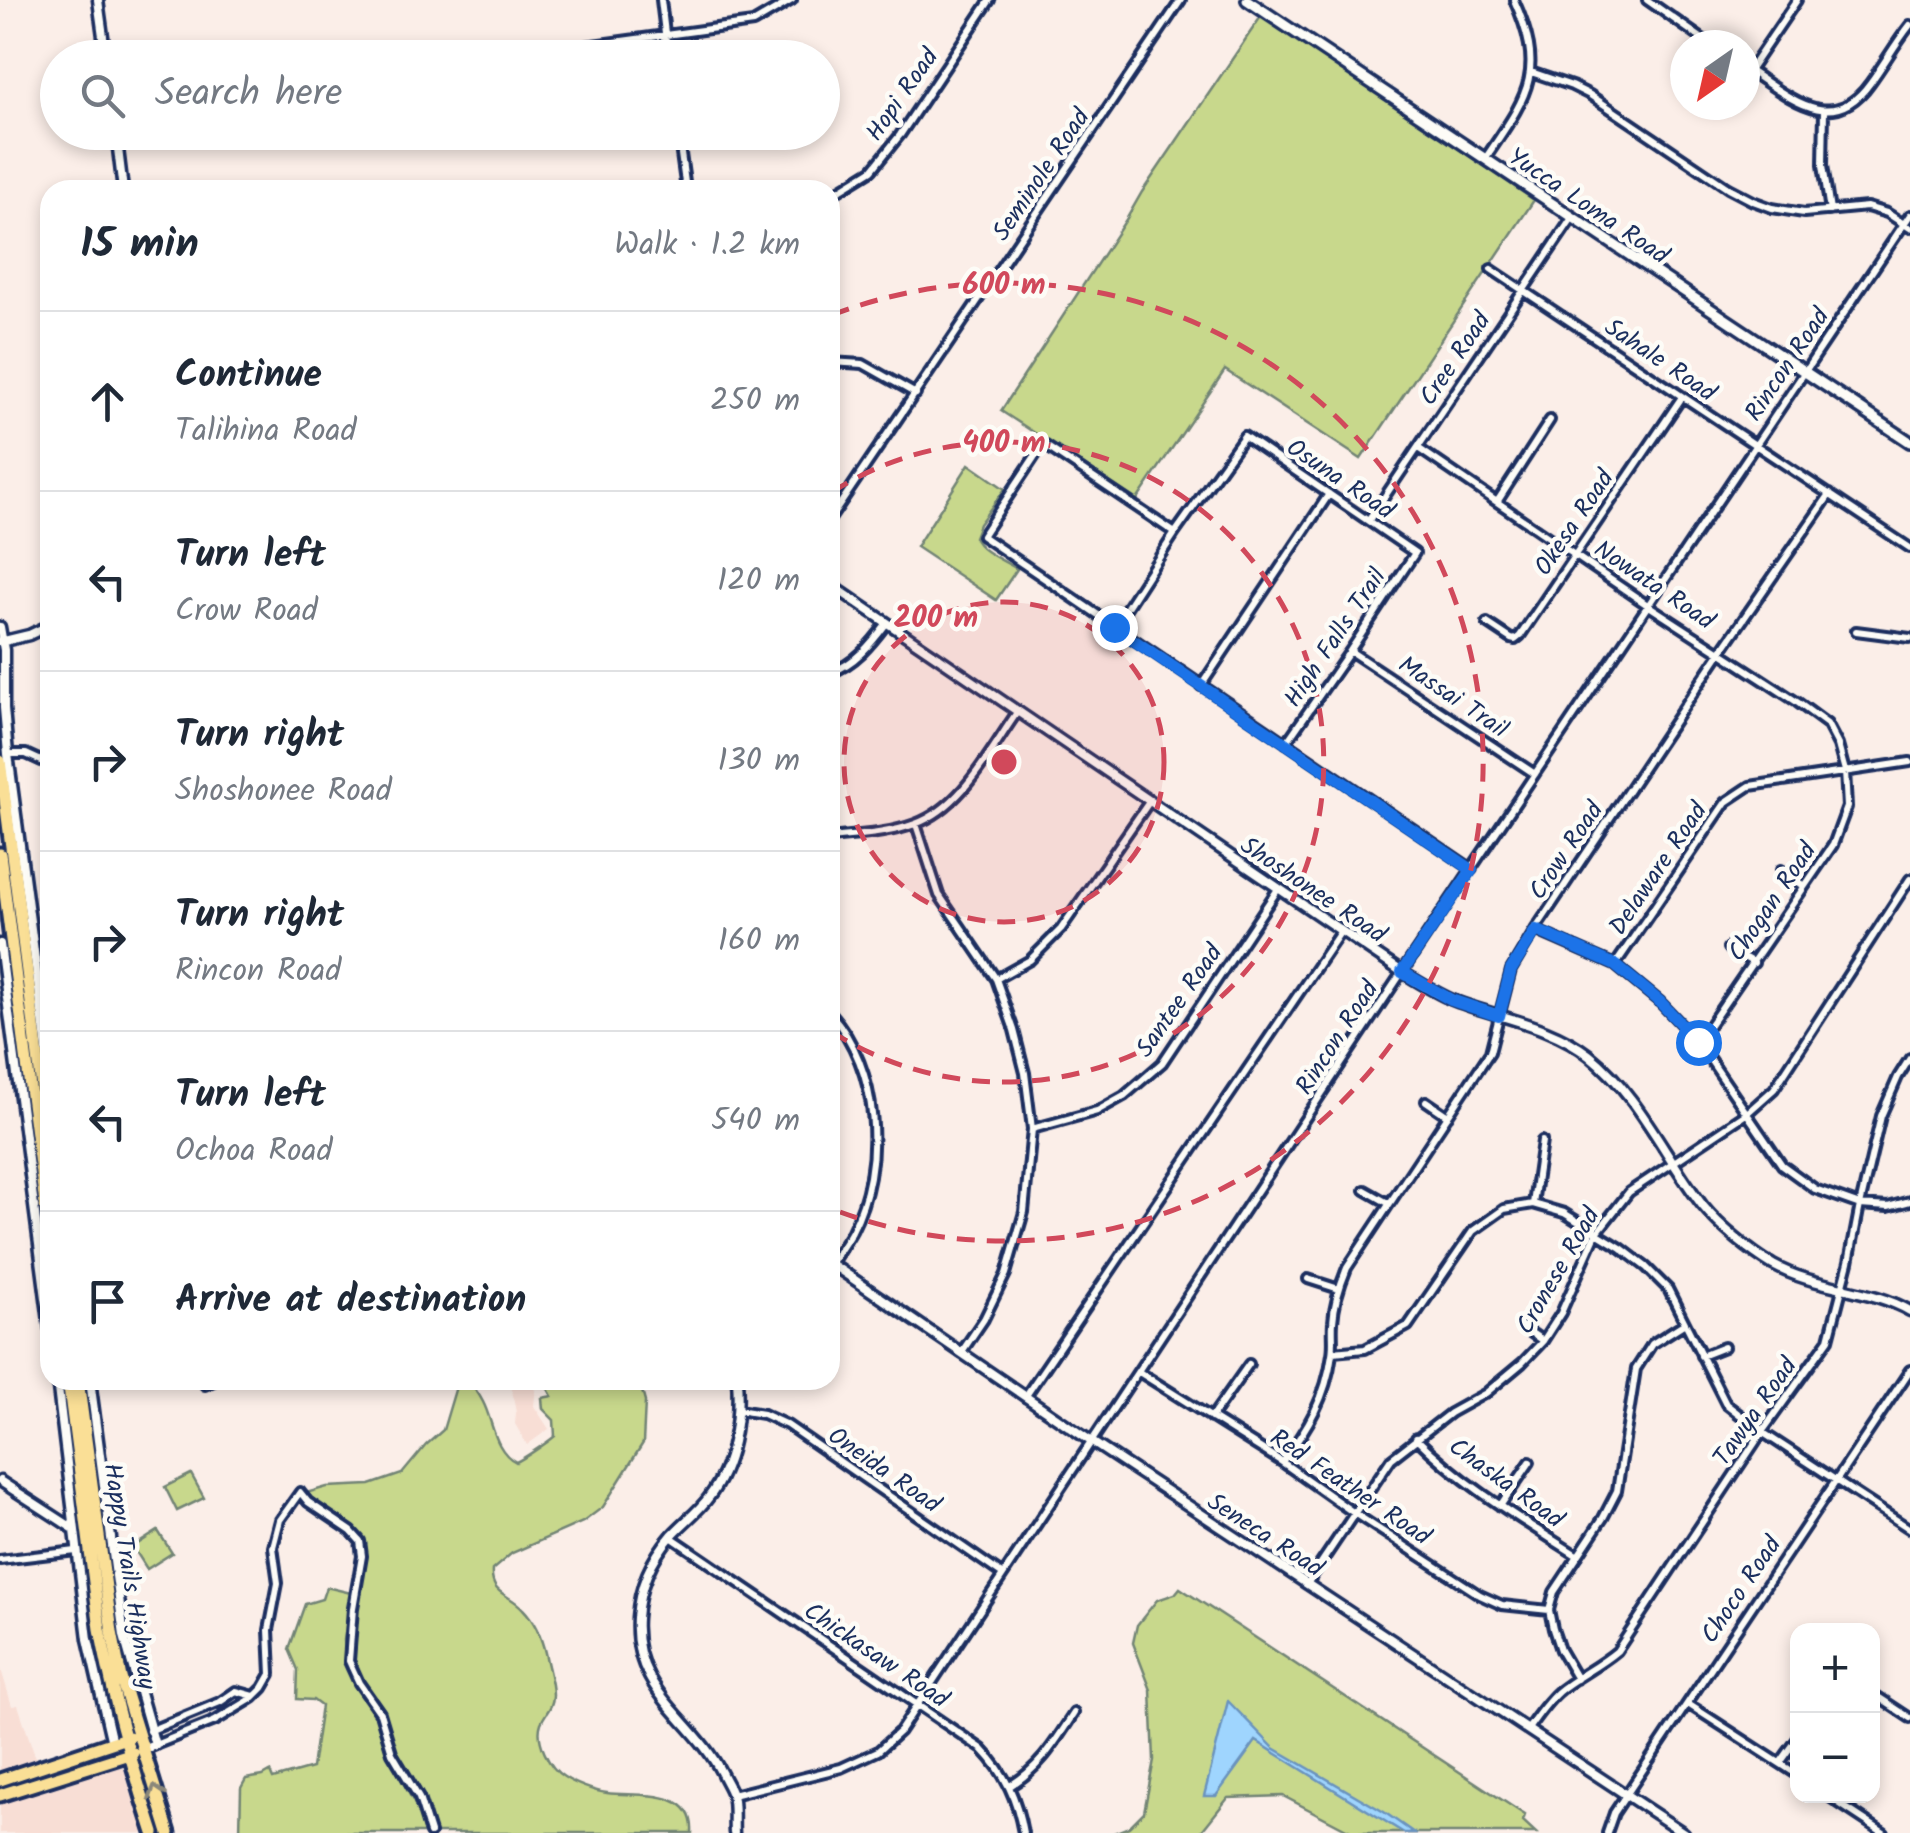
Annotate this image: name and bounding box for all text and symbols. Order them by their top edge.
north arrow [1670,30,1760,120]
street label: Hopi Road [856,39,950,150]
search box [40,40,840,150]
text: Search here [155,65,342,125]
icon: search [75,68,130,123]
street label: Seminole Road [982,99,1102,250]
street label: Yucca Loma Road [1499,138,1678,276]
text: 15 min [80,212,199,279]
text: Walk · 1.2 km [614,220,800,271]
text: 600 m [962,262,1046,310]
street label: Rincon Road [1735,299,1841,430]
street label: Cree Road [1409,303,1503,414]
street label: Sahale Road [1596,308,1725,414]
text: Continue [175,346,322,406]
icon: ahead [80,374,135,429]
text: 250 m [710,376,800,427]
text: Talihina Road [175,406,356,457]
text: 400 m [962,420,1046,468]
street label: Osuna Road [1278,429,1403,532]
street label: Okesa Road [1524,461,1626,584]
text: Turn left [175,526,326,586]
street label: Nowata Road [1585,530,1724,642]
icon: left [80,554,135,609]
text: 120 m [717,556,800,607]
street label: High Falls Trail [1274,560,1397,716]
text: Crow Road [175,586,318,637]
text: 200 m [894,595,978,643]
route end [1092,605,1138,651]
street label: Massai Trail [1390,646,1516,749]
text: Turn right [175,706,344,766]
icon: right [80,734,135,789]
text: 130 m [717,736,800,787]
centre of rings [986,744,1022,780]
text: Shoshonee Road [175,766,392,817]
street label: Crow Road [1519,792,1615,909]
street label: Delaware Road [1599,793,1719,944]
street label: Shoshonee Road [1231,827,1396,955]
street label: Chogan Road [1718,833,1828,970]
text: Turn right [175,886,344,946]
icon: right [80,914,135,969]
text: 160 m [718,916,800,967]
street label: Santee Road [1126,935,1234,1066]
text: Rincon Road [175,946,341,997]
street label: Rincon Road [1286,971,1391,1103]
route start [1676,1020,1722,1066]
text: Turn left [175,1066,326,1126]
icon: left [80,1094,135,1149]
text: 540 m [711,1096,800,1147]
text: Ochoa Road [175,1126,333,1177]
street label: Cronese Road [1506,1199,1612,1342]
text: Arrive at destination [175,1271,526,1331]
icon: arrive [80,1274,135,1329]
street label: Tawya Road [1703,1348,1809,1475]
street label: Oneida Road [819,1417,950,1525]
street label: Red Feather Road [1261,1419,1440,1557]
street label: Chaska Road [1440,1428,1573,1540]
street label: Happy Trails Highway [91,1460,167,1693]
street label: Seneca Road [1199,1483,1332,1589]
street label: Choco Road [1691,1527,1793,1652]
street label: Chickasaw Road [795,1592,958,1720]
map controls [1790,1623,1880,1803]
button: + [1790,1623,1880,1713]
button: − [1790,1713,1880,1803]
one-way arrow [147,1784,167,1801]

